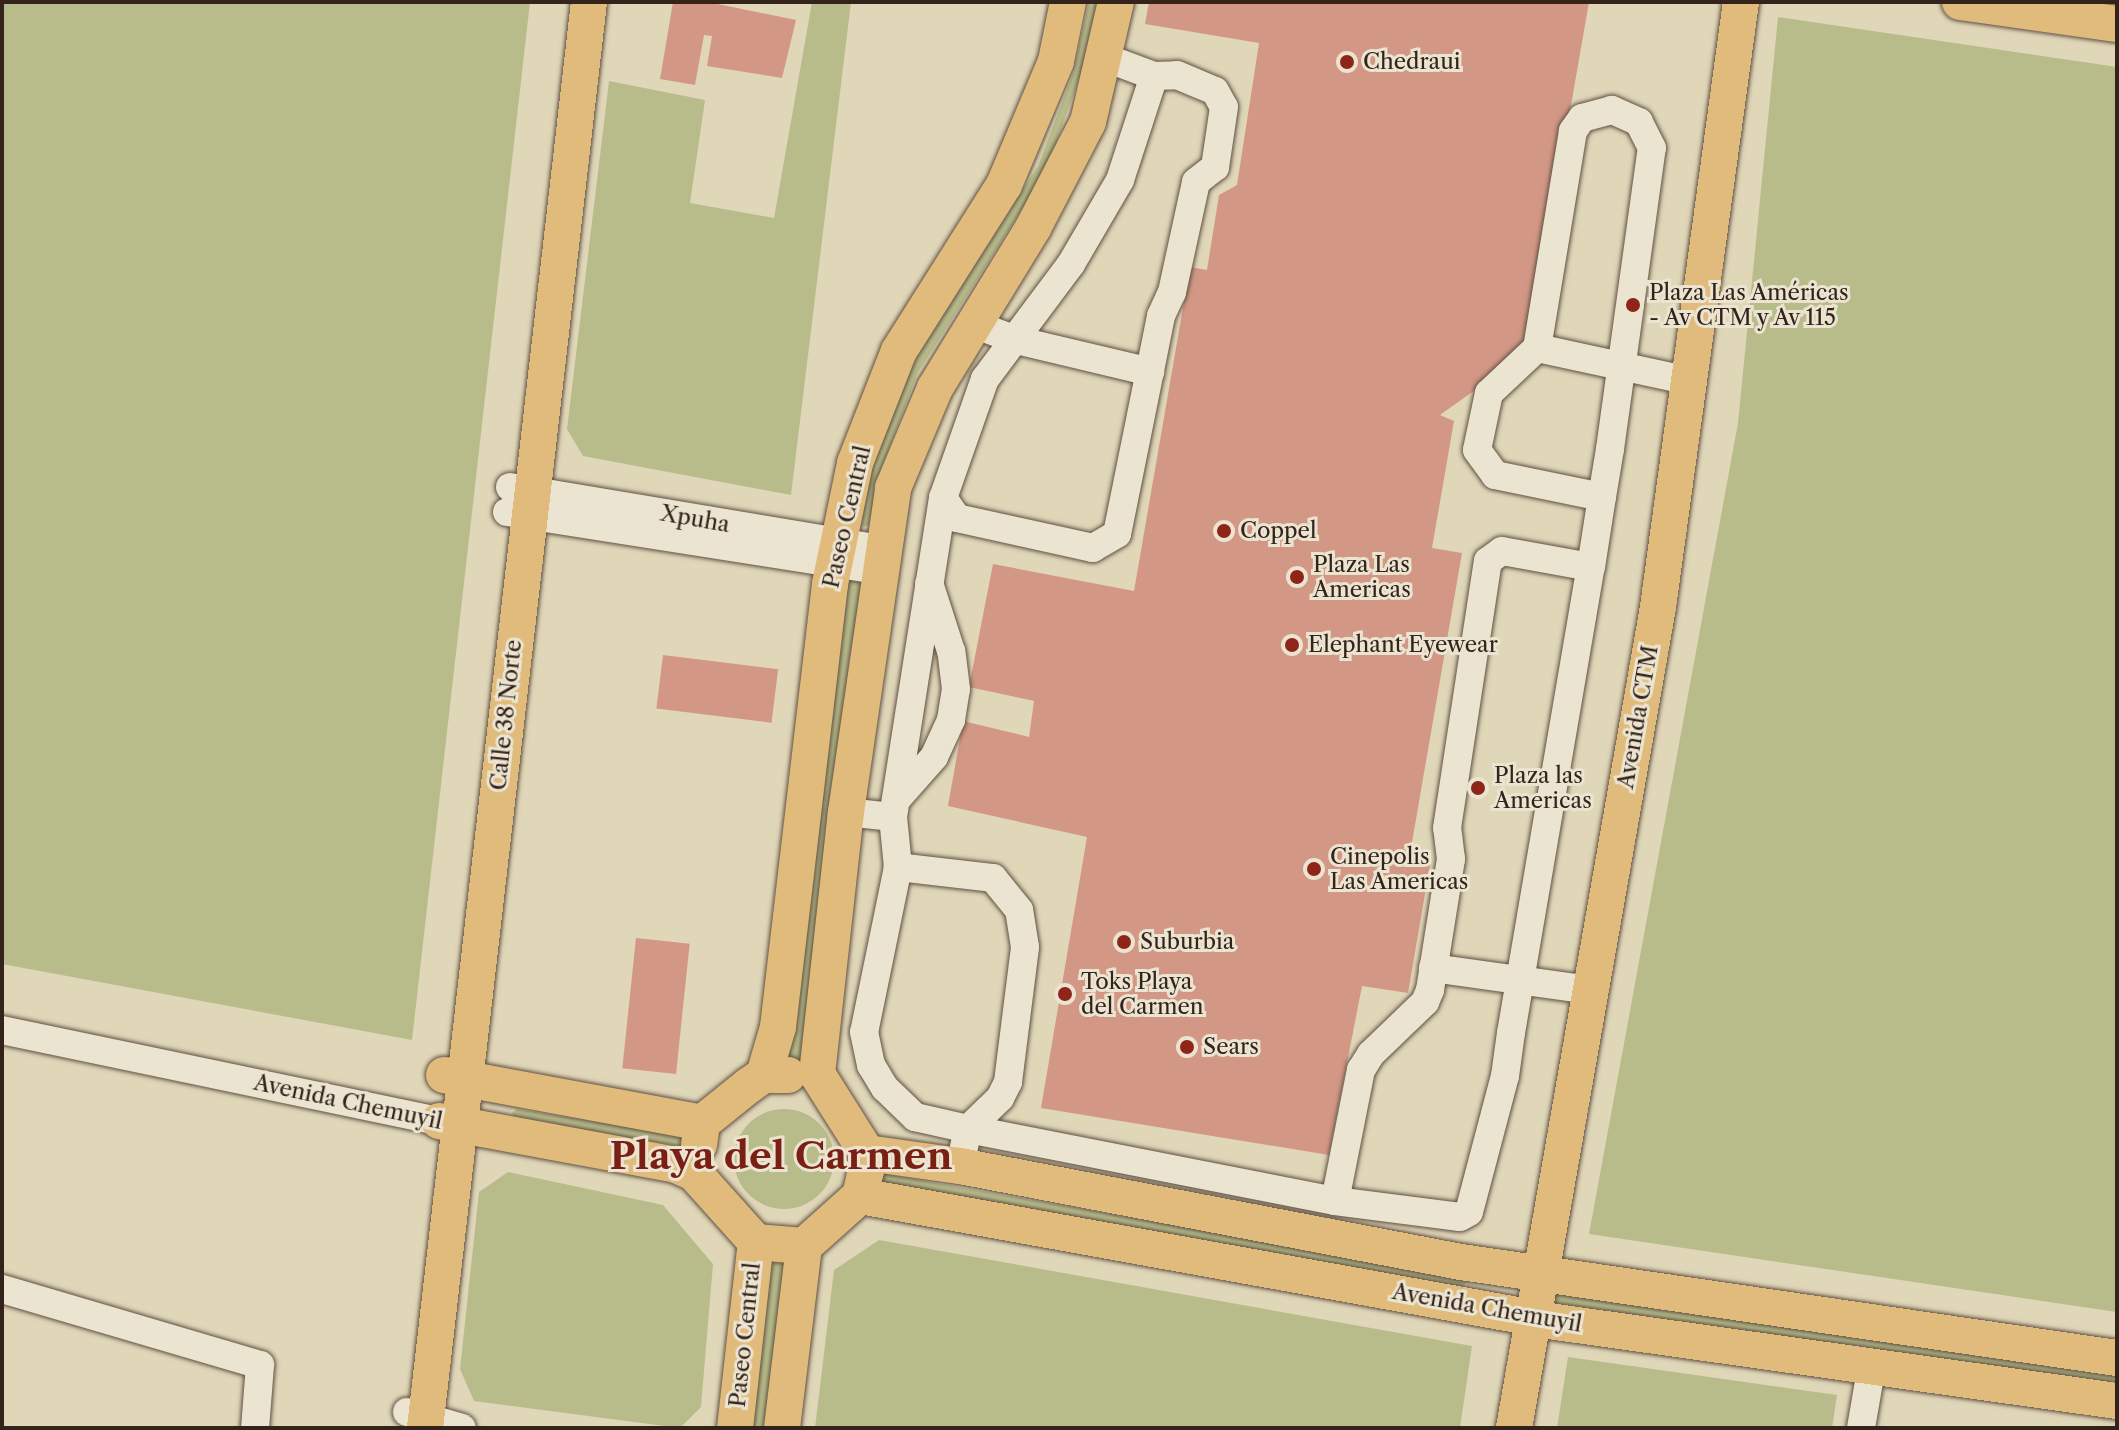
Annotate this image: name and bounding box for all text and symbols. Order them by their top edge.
place label: Chedraui [1363,49,1460,75]
marker: Chedraui [1338,53,1356,71]
place label: Plaza Las Américas - Av CTM y Av 115 [1649,279,1850,330]
marker: Plaza Las Américas - Av CTM y Av 115 [1624,296,1642,314]
street label: Paseo Central [818,443,876,591]
street label: Xpuha [658,500,732,538]
place label: Coppel [1240,518,1316,544]
marker: Coppel [1215,522,1233,540]
place label: Plaza Las Americas [1313,551,1411,602]
marker: Plaza Las Americas [1288,568,1306,586]
place label: Elephant Eyewear [1308,632,1498,658]
marker: Elephant Eyewear [1283,636,1301,654]
street label: Calle 38 Norte [485,638,527,792]
street label: Avenida CTM [1612,643,1664,791]
place label: Plaza las Americas [1494,762,1592,814]
marker: Plaza las Americas [1469,779,1487,797]
place label: Cinepolis Las Americas [1330,843,1469,894]
marker: Cinepolis Las Americas [1305,860,1323,878]
place label: Suburbia [1140,929,1234,955]
marker: Suburbia [1115,933,1133,951]
place label: Toks Playa del Carmen [1081,968,1204,1020]
marker: Toks Playa del Carmen [1056,985,1074,1003]
place label: Sears [1203,1034,1259,1060]
marker: Sears [1178,1038,1196,1056]
street label: Avenida Chemuyil [251,1069,445,1135]
district label: Playa del Carmen [609,1133,953,1179]
street label: Paseo Central [724,1261,766,1409]
street label: Avenida Chemuyil [1390,1278,1584,1338]

